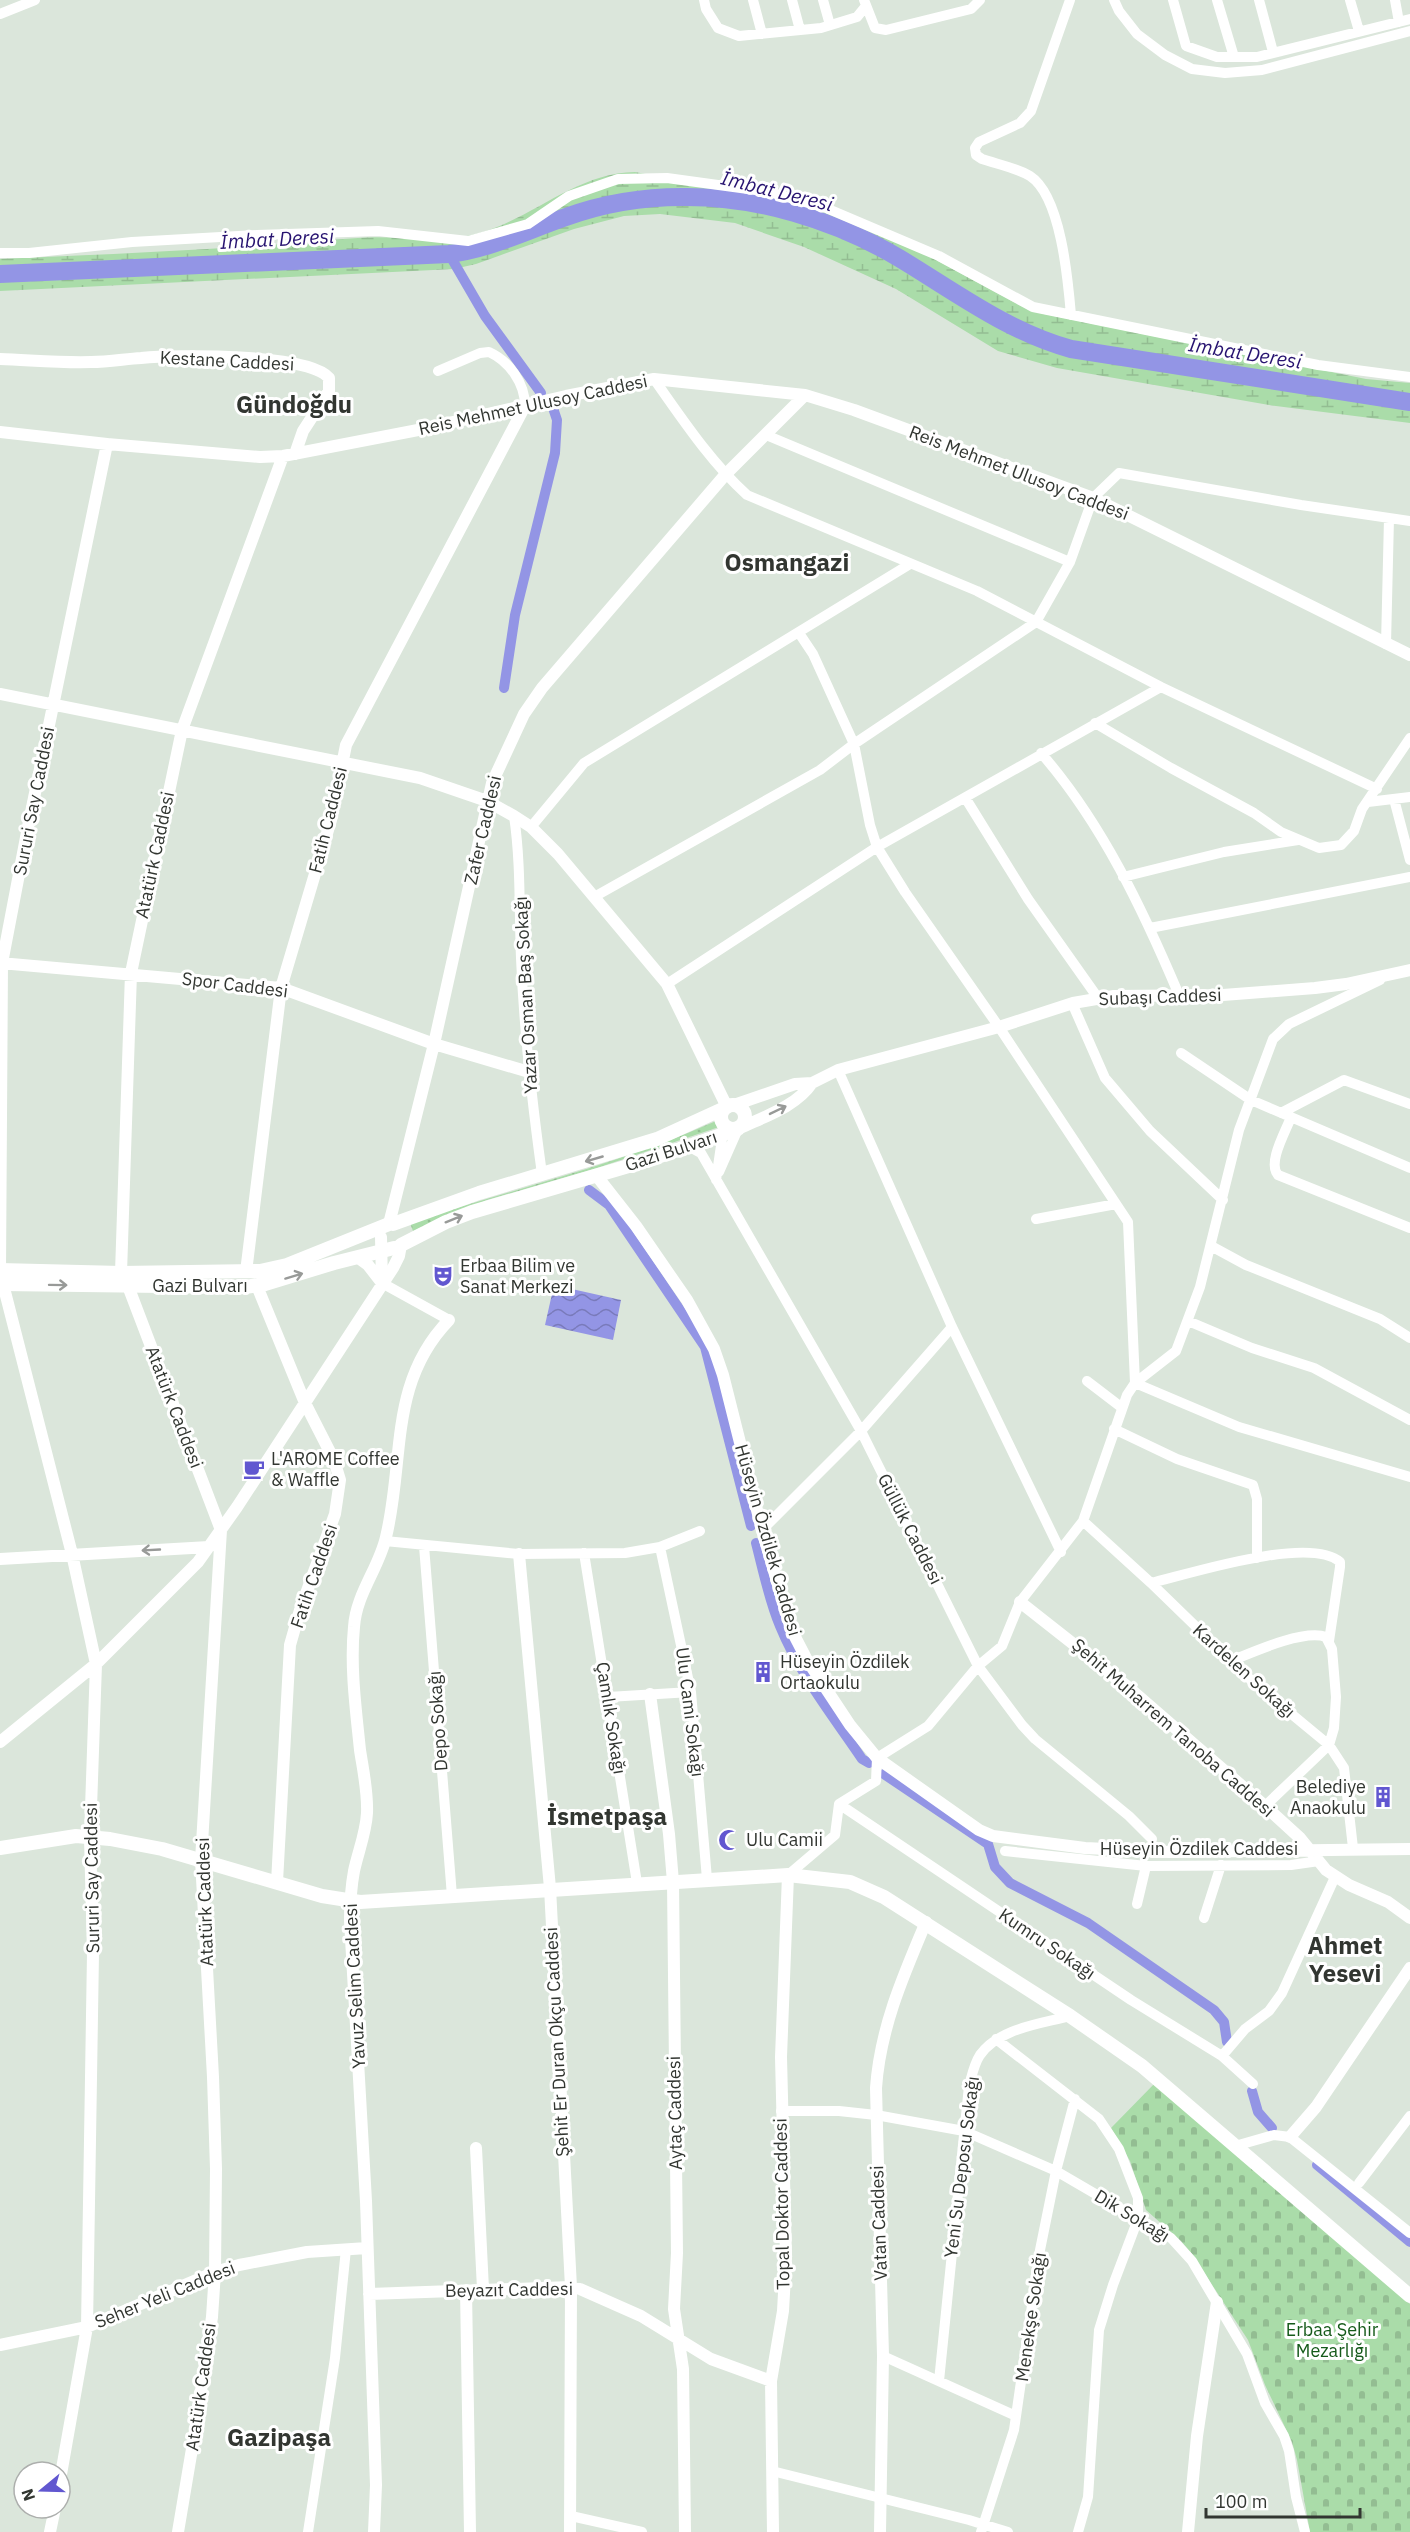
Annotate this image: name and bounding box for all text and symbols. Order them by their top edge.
water label: İmbat Deresi [718,164,837,218]
water label: İmbat Deresi [219,222,335,255]
water label: İmbat Deresi [1187,330,1304,375]
street label: Kestane Caddesi [159,345,295,376]
street label: Reis Mehmet Ulusoy Caddesi [416,369,650,440]
district label: Gündoğdu [236,388,352,420]
street label: Reis Mehmet Ulusoy Caddesi [906,420,1132,525]
district label: Osmangazi [725,546,849,578]
street label: Sururi Say Caddesi [8,725,59,877]
street label: Fatih Caddesi [303,764,352,876]
street label: Zafer Caddesi [459,773,506,887]
street label: Atatürk Caddesi [130,789,179,920]
street label: Yazar Osman Baş Sokağı [509,896,542,1094]
street label: Spor Caddesi [181,967,289,1002]
street label: Subaşı Caddesi [1098,983,1222,1010]
one-way arrow [768,1103,786,1115]
street label: Gazi Bulvarı [622,1125,720,1176]
one-way arrow [585,1154,604,1165]
one-way arrow [444,1213,462,1224]
place label: Erbaa Bilim ve Sanat Merkezi [460,1254,575,1298]
theatre icon: Erbaa Bilim ve Sanat Merkezi [431,1264,455,1288]
one-way arrow [284,1270,303,1281]
street label: Gazi Bulvarı [152,1274,248,1297]
one-way arrow [48,1279,68,1291]
street label: Atatürk Caddesi [141,1342,208,1471]
street label: Hüseyin Özdilek Caddesi [730,1441,807,1639]
place label: L'AROME Coffee & Waffle [271,1447,400,1491]
cafe icon: L'AROME Coffee & Waffle [242,1457,266,1481]
street label: Güllük Caddesi [873,1470,948,1588]
street label: Fatih Caddesi [285,1521,342,1631]
one-way arrow [141,1545,161,1556]
street label: Kardelen Sokağı [1188,1618,1300,1723]
street label: Şehit Muharrem Tanoba Caddesi [1067,1633,1279,1822]
street label: Ulu Cami Sokağı [671,1646,710,1778]
place label: Hüseyin Özdilek Ortaokulu [780,1650,910,1694]
street label: Çamlık Sokağı [591,1660,632,1776]
building icon: Hüseyin Özdilek Ortaokulu [751,1660,775,1684]
street label: Depo Sokağı [423,1670,452,1772]
place label: Belediye Anaokulu [1290,1775,1366,1819]
building icon: Belediye Anaokulu [1371,1785,1395,1809]
district label: İsmetpaşa [547,1800,667,1832]
street label: Sururi Say Caddesi [79,1802,104,1954]
mosque icon: Ulu Camii [717,1828,741,1852]
place label: Ulu Camii [746,1828,823,1851]
street label: Atatürk Caddesi [191,1837,218,1967]
street label: Hüseyin Özdilek Caddesi [1100,1837,1298,1860]
street label: Yavuz Selim Caddesi [339,1903,370,2069]
street label: Kumru Sokağı [994,1903,1100,1984]
street label: Şehit Er Duran Okçu Caddesi [539,1926,574,2158]
district label: Ahmet Yesevi [1308,1929,1382,1989]
street label: Aytaç Caddesi [662,2056,687,2170]
street label: Yeni Su Deposu Sokağı [939,2075,984,2259]
street label: Topal Doktor Caddesi [769,2118,794,2290]
street label: Vatan Caddesi [865,2165,892,2281]
street label: Dik Sokağı [1090,2184,1174,2247]
street label: Menekşe Sokağı [1010,2251,1051,2383]
street label: Seher Yeli Caddesi [91,2256,238,2333]
street label: Beyazıt Caddesi [445,2277,573,2302]
park label: Erbaa Şehir Mezarlığı [1286,2318,1379,2362]
street label: Atatürk Caddesi [180,2321,221,2452]
district label: Gazipaşa [227,2421,331,2453]
north arrow [12,2460,72,2520]
scale bar [1206,2481,1360,2519]
text: N [16,2486,39,2504]
text: 100 m [1215,2490,1267,2513]

